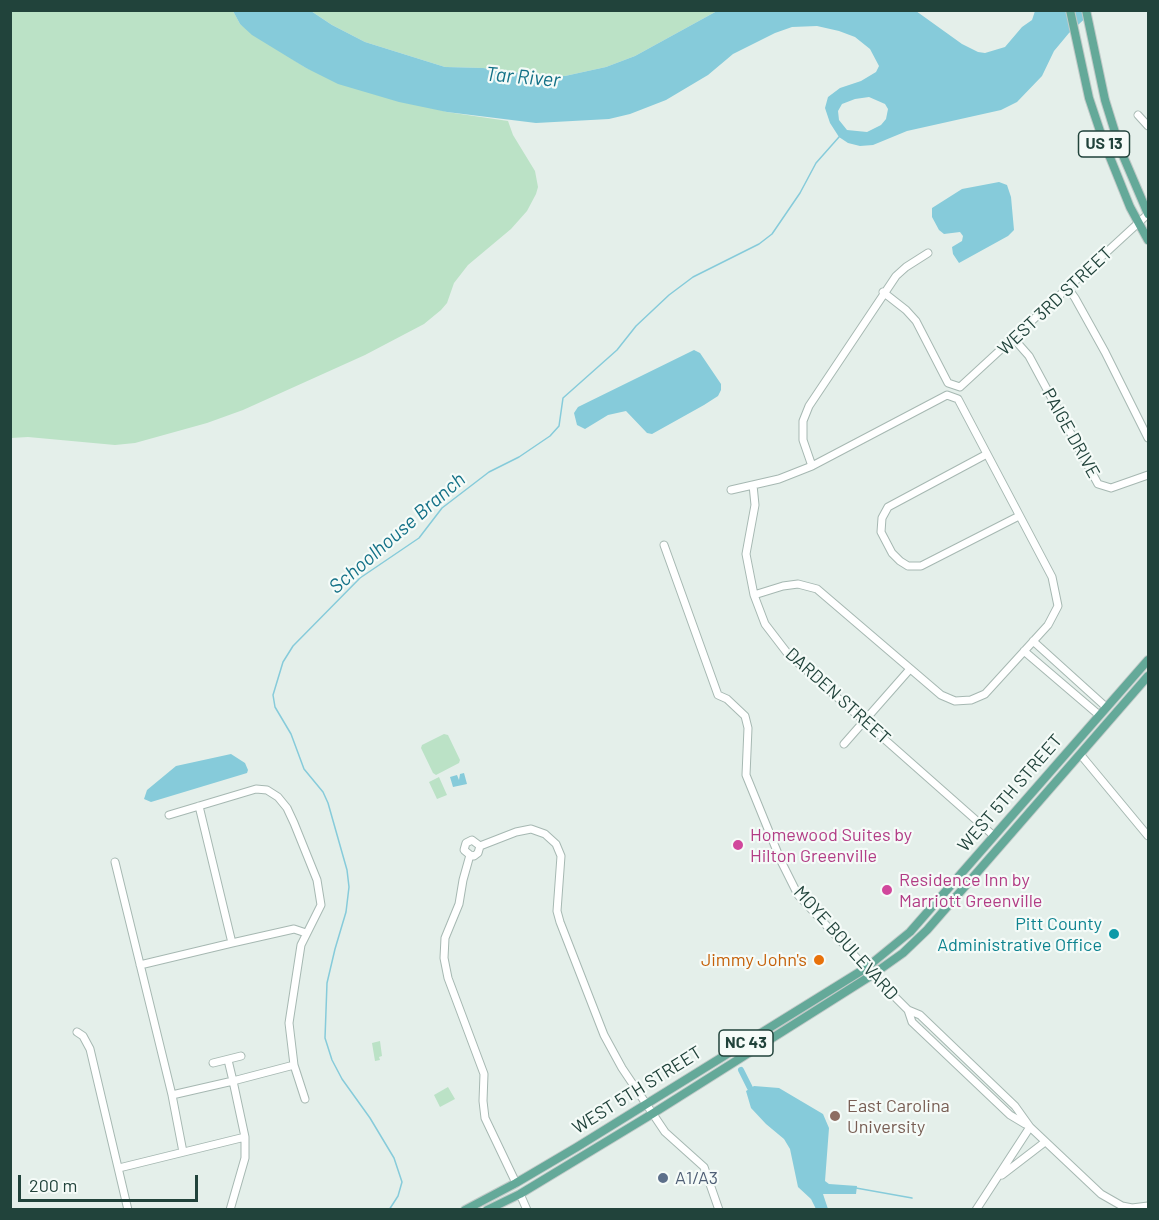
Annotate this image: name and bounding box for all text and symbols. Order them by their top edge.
water label: Tar River [485,62,561,92]
road number: US 13 [1078,131,1130,157]
street label: WEST 3RD STREET [993,242,1117,360]
street label: PAIGE DRIVE [1037,384,1105,482]
water label: Schoolhouse Branch [324,467,470,599]
street label: DARDEN STREET [781,643,895,749]
street label: WEST 5TH STREET [953,730,1067,856]
place label: Homewood Suites by Hilton Greenville [750,824,912,866]
marker: Homewood Suites by Hilton Greenville [731,838,745,852]
place label: Residence Inn by Marriott Greenville [899,869,1042,912]
street label: MOYE BOULEVARD [789,882,903,1004]
marker: Residence Inn by Marriott Greenville [880,883,894,897]
place label: Pitt County Administrative Office [937,913,1102,956]
marker: Pitt County Administrative Office [1107,927,1121,941]
place label: Jimmy John's [701,949,807,971]
marker: Jimmy John's [812,953,826,967]
road number: NC 43 [719,1030,773,1056]
street label: WEST 5TH STREET [568,1041,706,1139]
place label: East Carolina University [847,1095,950,1138]
marker: East Carolina University [828,1109,842,1123]
scale bar [21,1163,201,1201]
place label: A1/A3 [675,1167,718,1189]
marker: A1/A3 [656,1171,670,1185]
text: 200 m [29,1174,77,1196]

